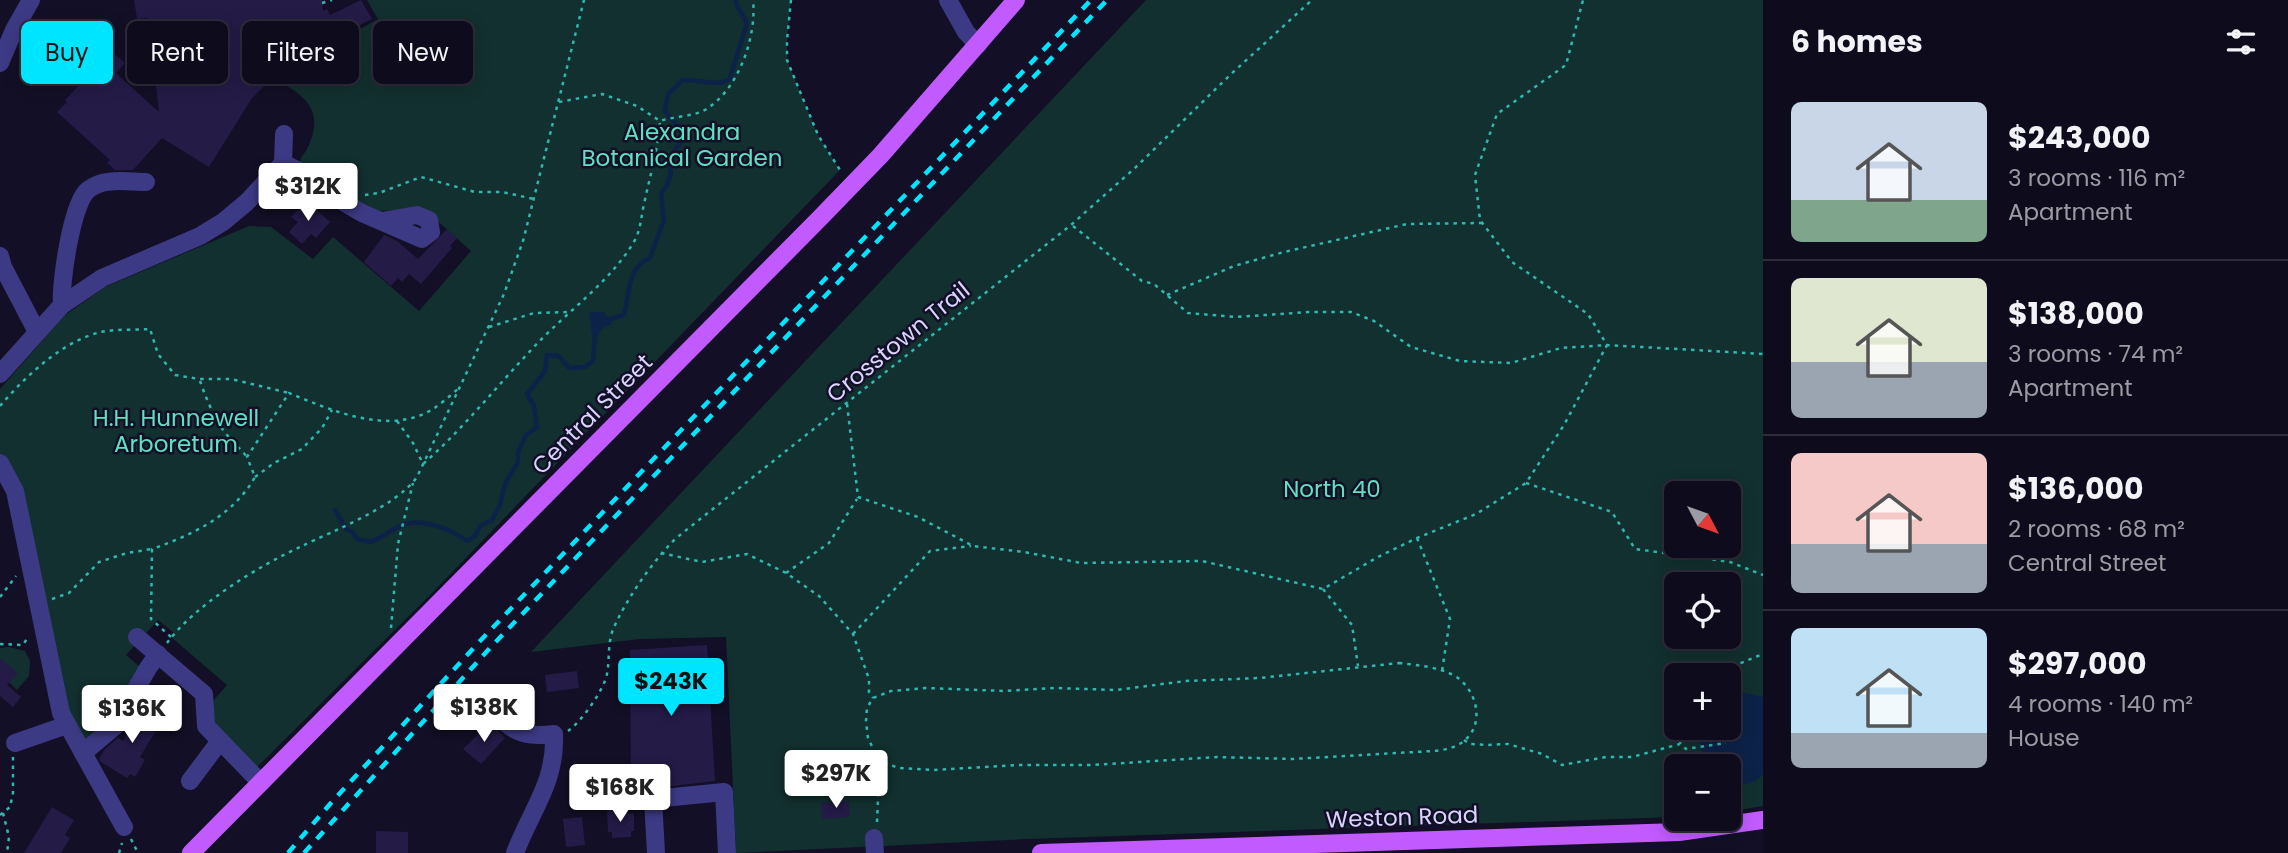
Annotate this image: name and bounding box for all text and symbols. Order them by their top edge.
text: 6 homes [1791,20,1923,63]
chip: Buy [21,21,113,84]
chip: Rent [127,21,228,84]
chip: Filters [242,21,359,84]
chip: New [373,21,473,84]
icon: filters [2222,23,2260,61]
park label: Alexandra Botanical Garden [582,116,782,174]
text: $243,000 [2008,116,2151,159]
icon: home [1847,130,1931,214]
text: 3 rooms · 116 m² [2008,162,2185,194]
pin: $312K [259,164,357,223]
text: $312K [275,170,341,202]
text: Apartment [2008,196,2133,228]
street label: Crosstown Trail [820,274,976,410]
text: $138,000 [2008,292,2144,335]
icon: home [1847,306,1931,390]
text: 3 rooms · 74 m² [2008,338,2183,370]
street label: Central Street [525,347,659,481]
text: Apartment [2008,372,2133,404]
park label: H.H. Hunnewell Arboretum [93,402,259,460]
text: $136,000 [2008,467,2144,510]
park label: North 40 [1283,473,1381,505]
north arrow [1664,481,1741,558]
map controls [1664,481,1741,831]
icon: home [1847,481,1931,565]
text: 2 rooms · 68 m² [2008,513,2185,545]
text: Central Street [2008,547,2166,579]
button: locate [1664,572,1741,649]
text: $297,000 [2008,642,2147,685]
icon: home [1847,656,1931,740]
pin: $243K [622,658,720,718]
button: + [1664,663,1741,740]
text: $243K [634,665,708,697]
pin: $138K [435,684,533,744]
pin: $136K [83,686,181,745]
text: 4 rooms · 140 m² [2008,688,2193,720]
text: $138K [450,691,518,723]
text: $136K [98,692,166,724]
text: House [2008,722,2080,754]
pin: $297K [787,750,885,810]
button: − [1664,754,1741,831]
text: $297K [801,757,871,789]
pin: $168K [571,764,669,824]
text: $168K [585,771,655,803]
street label: Weston Road [1325,798,1479,836]

